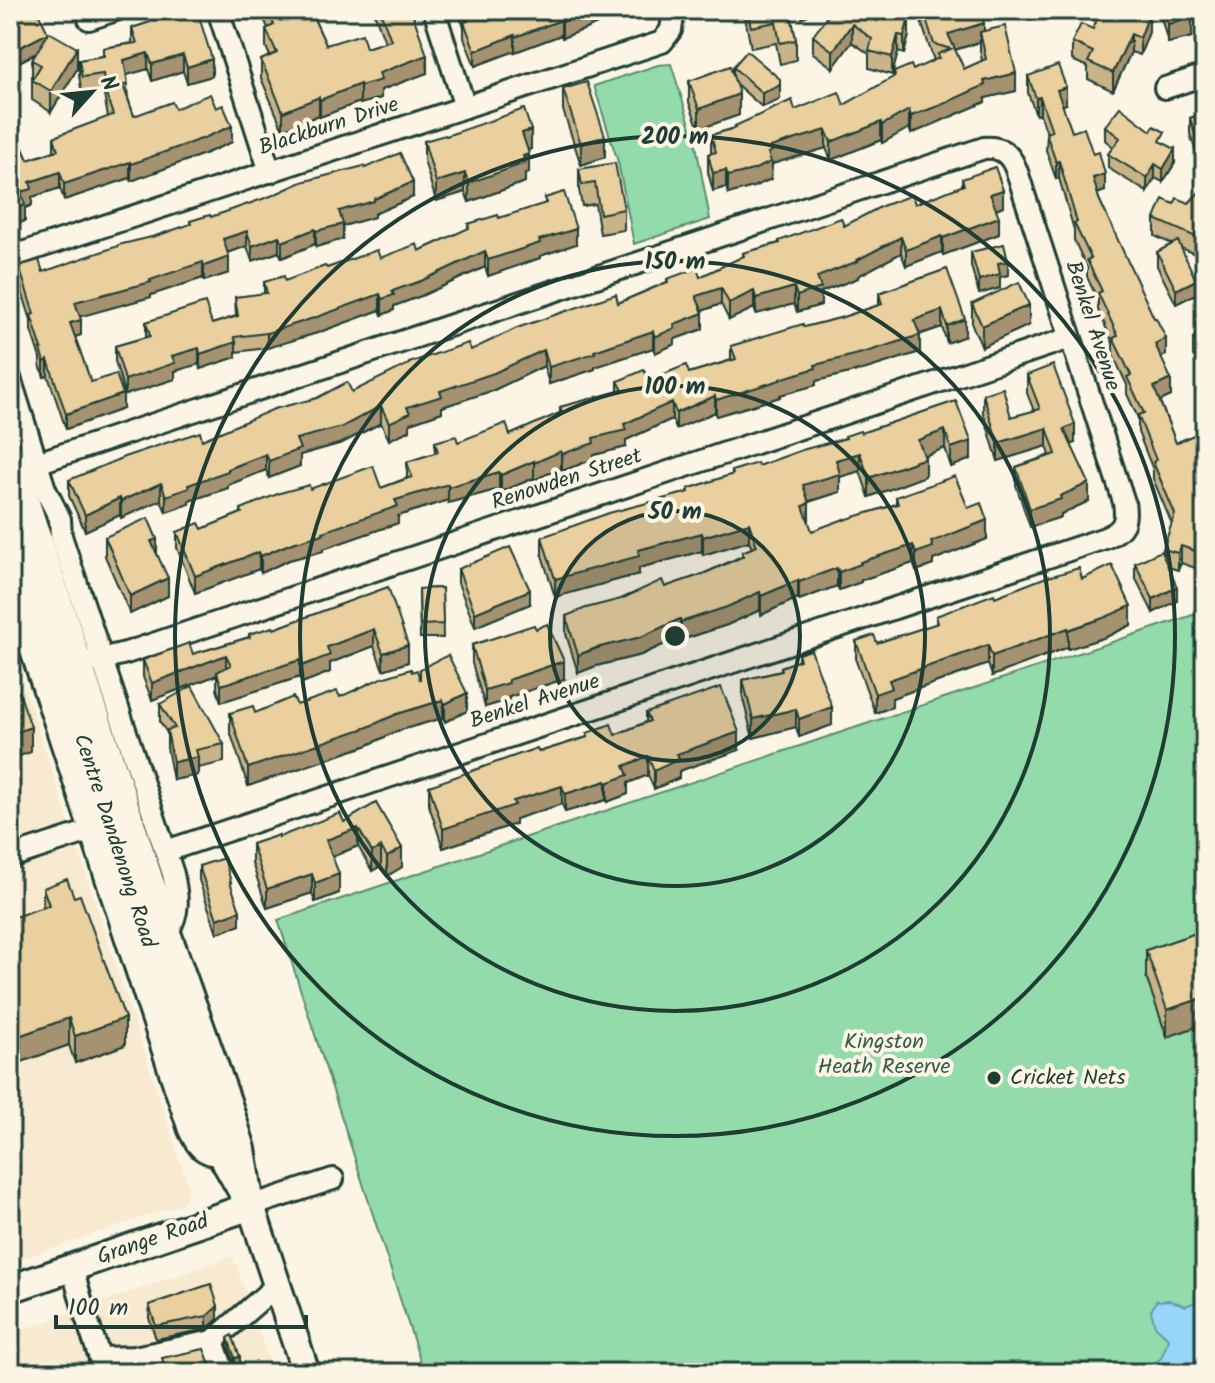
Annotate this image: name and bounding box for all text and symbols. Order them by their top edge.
north arrow [52,52,132,132]
text: N [89,70,126,98]
street label: Blackburn Drive [254,88,404,166]
text: 200 m [641,118,709,157]
text: 150 m [645,243,705,282]
street label: Benkel Avenue [1055,256,1130,396]
text: 100 m [645,368,705,407]
street label: Renowden Street [487,439,647,521]
text: 50 m [647,493,702,532]
centre of rings [661,622,689,650]
street label: Benkel Avenue [465,664,605,739]
street label: Centre Dandenong Road [63,729,165,954]
park label: Kingston Heath Reserve [818,1025,950,1085]
place label: Cricket Nets [1010,1061,1126,1096]
marker: Cricket Nets [985,1069,1003,1087]
street label: Grange Road [92,1204,215,1275]
scale bar [56,1279,306,1329]
text: 100 m [68,1289,128,1328]

